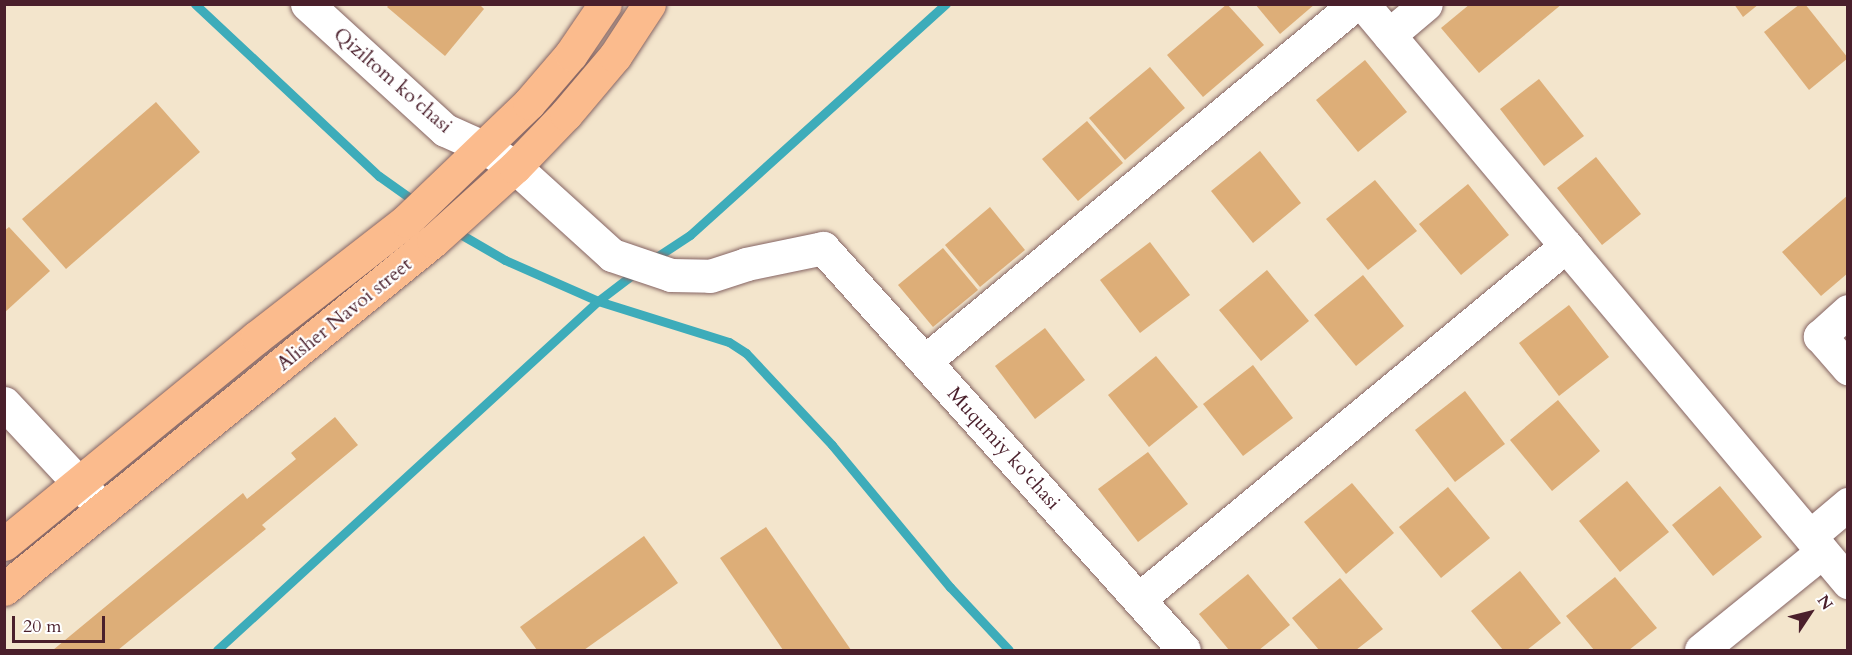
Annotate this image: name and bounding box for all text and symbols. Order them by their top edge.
street label: Qiziltom ko'chasi [329,22,457,138]
street label: Alisher Navoi street [272,252,416,376]
street label: Muqumiy ko'chasi [943,382,1065,514]
north arrow [1780,583,1840,643]
text: N [1812,591,1838,615]
scale bar [15,604,108,642]
text: 20 m [23,614,62,639]

